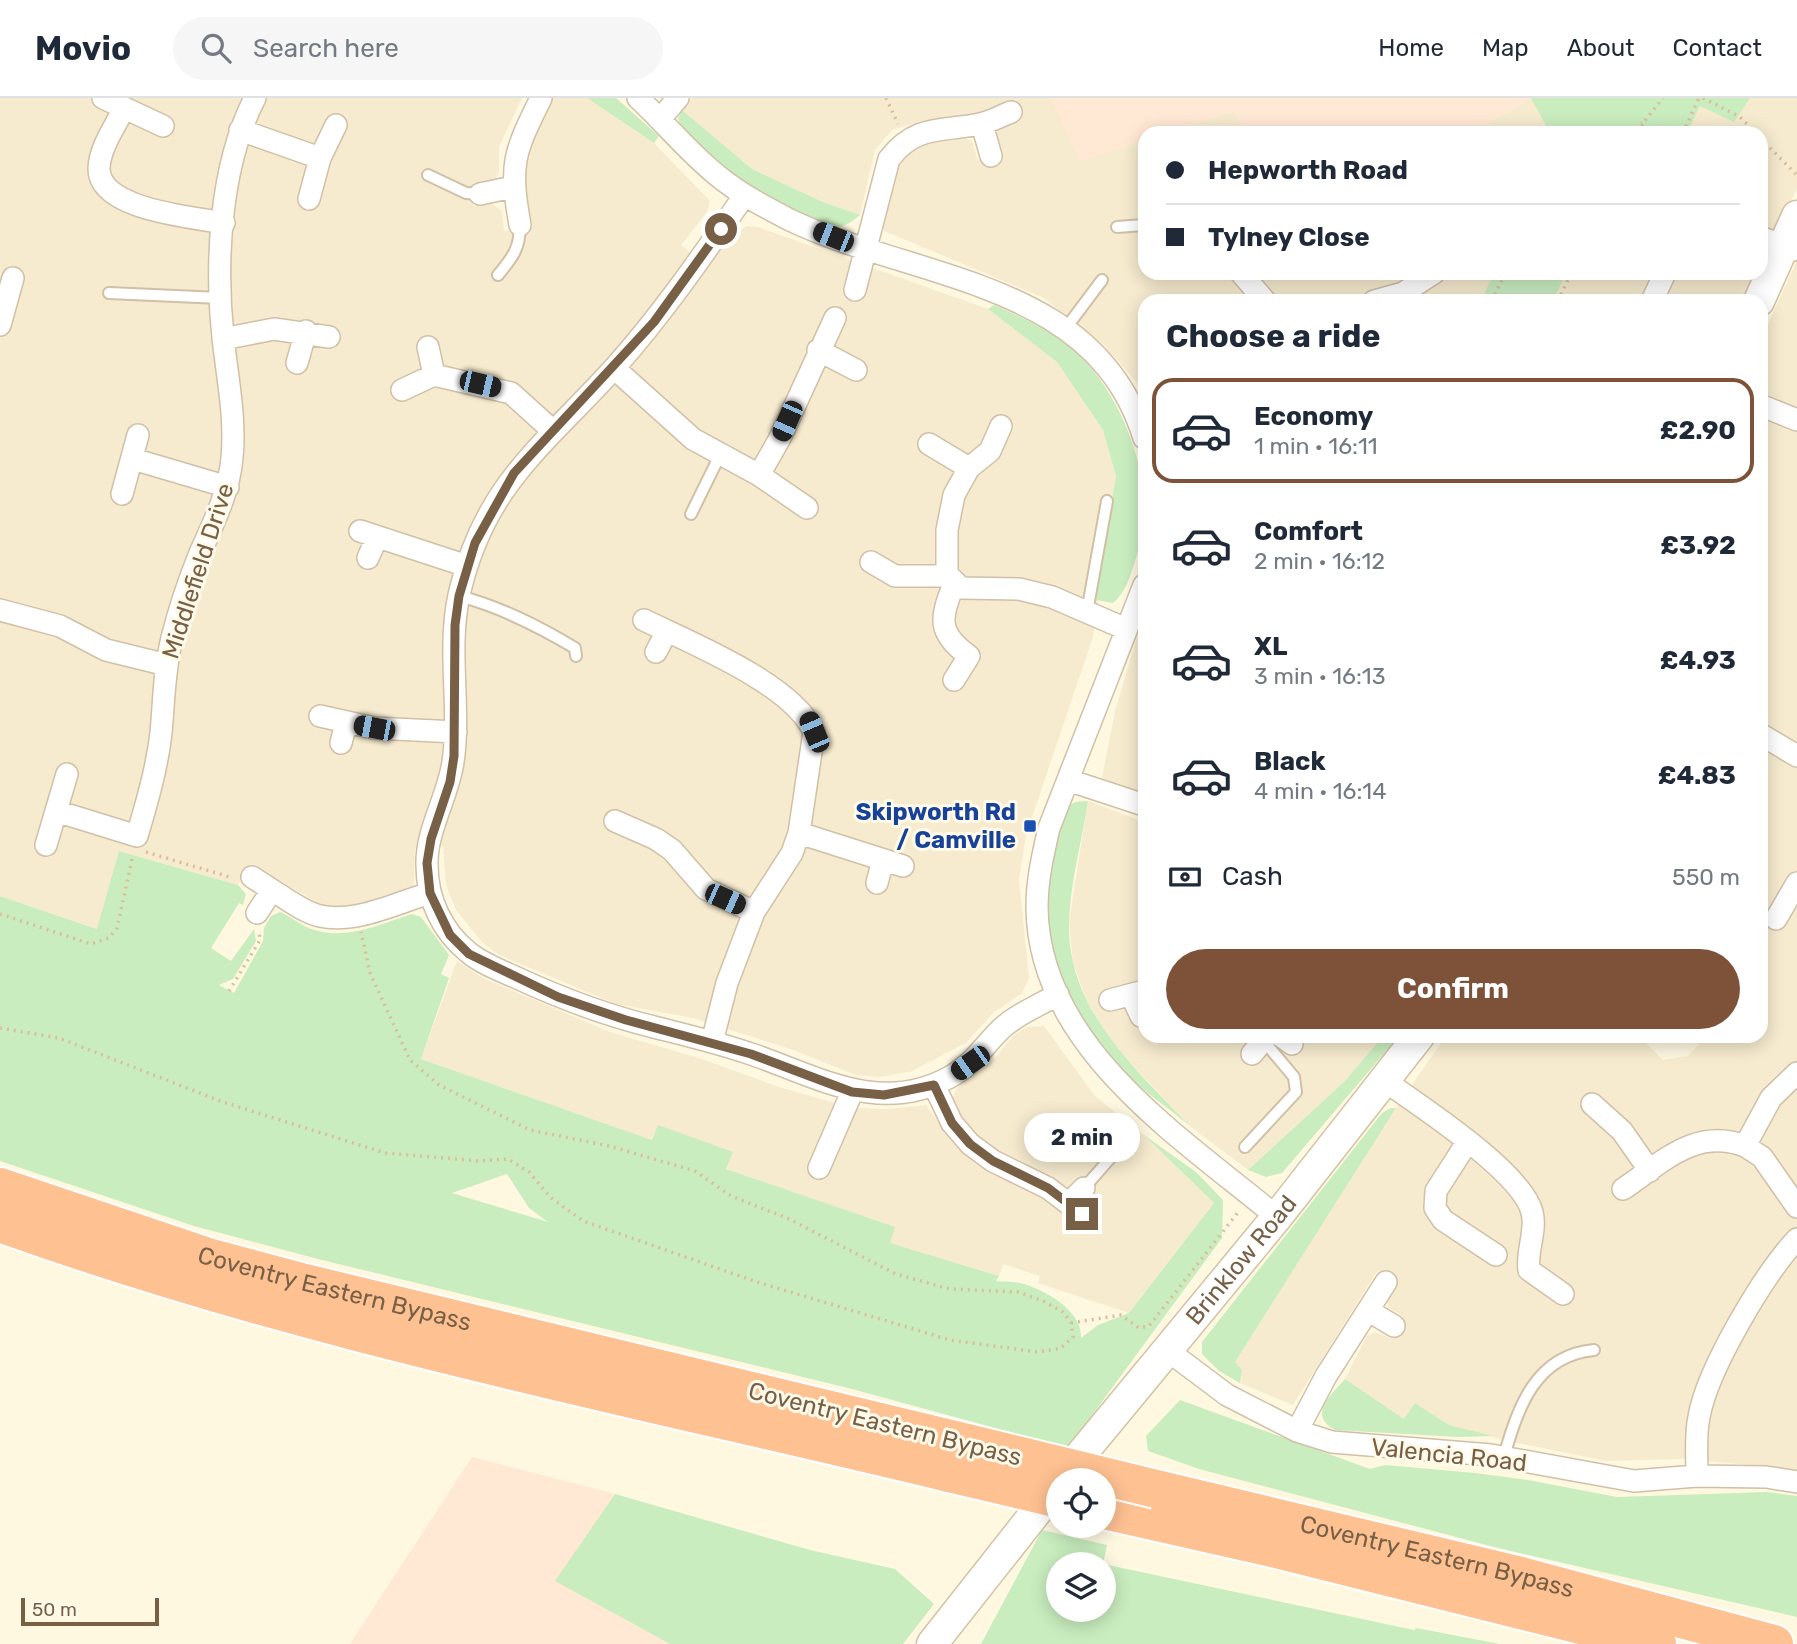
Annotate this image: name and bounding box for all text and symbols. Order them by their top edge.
search box [173,17,663,80]
text: Movio [35,29,131,68]
icon: search [197,29,235,67]
text: Search here [253,33,399,64]
text: Home [1378,34,1444,62]
text: Map [1482,34,1529,62]
text: About [1567,34,1635,62]
text: Contact [1673,34,1762,62]
text: Hepworth Road [1208,155,1408,186]
route start [705,213,737,245]
car [810,219,857,255]
text: Tylney Close [1208,222,1370,253]
text: Choose a ride [1166,317,1380,355]
car [458,369,503,399]
car [769,398,806,444]
icon: car [1170,399,1233,462]
text: Economy [1254,401,1373,432]
text: £2.90 [1660,415,1736,446]
text: 1 min · 16:11 [1254,432,1378,460]
street label: Middlefield Drive [156,480,240,662]
icon: car [1170,514,1233,577]
text: Comfort [1254,516,1363,547]
text: £3.92 [1660,530,1736,561]
text: 2 min · 16:12 [1254,547,1385,575]
icon: car [1170,629,1233,692]
text: XL [1254,631,1287,662]
text: £4.93 [1660,645,1736,676]
text: 3 min · 16:13 [1254,662,1386,690]
car [797,709,832,755]
car [352,714,397,742]
icon: car [1170,744,1233,807]
text: Black [1254,746,1326,777]
text: £4.83 [1658,760,1736,791]
text: 4 min · 16:14 [1254,777,1386,805]
place label: Skipworth Rd / Camville [856,798,1016,854]
marker: Skipworth Rd / Camville [1022,818,1038,834]
icon: cash [1166,858,1204,896]
text: Cash [1222,861,1283,892]
text: 550 m [1672,863,1740,891]
car [702,881,749,917]
button: Confirm [1166,949,1740,1029]
car [947,1042,994,1084]
callout: 2 min [1024,1112,1140,1162]
text: 2 min [1051,1123,1113,1151]
street label: Brinklow Road [1180,1190,1302,1330]
route end [1066,1198,1098,1230]
street label: Coventry Eastern Bypass [194,1241,474,1337]
street label: Coventry Eastern Bypass [745,1376,1025,1472]
street label: Valencia Road [1370,1433,1528,1477]
map controls [1046,1468,1116,1622]
button: locate [1046,1468,1116,1538]
street label: Coventry Eastern Bypass [1297,1510,1577,1604]
button: layers [1046,1552,1116,1622]
scale bar [21,1595,159,1627]
text: 50 m [32,1598,77,1621]

